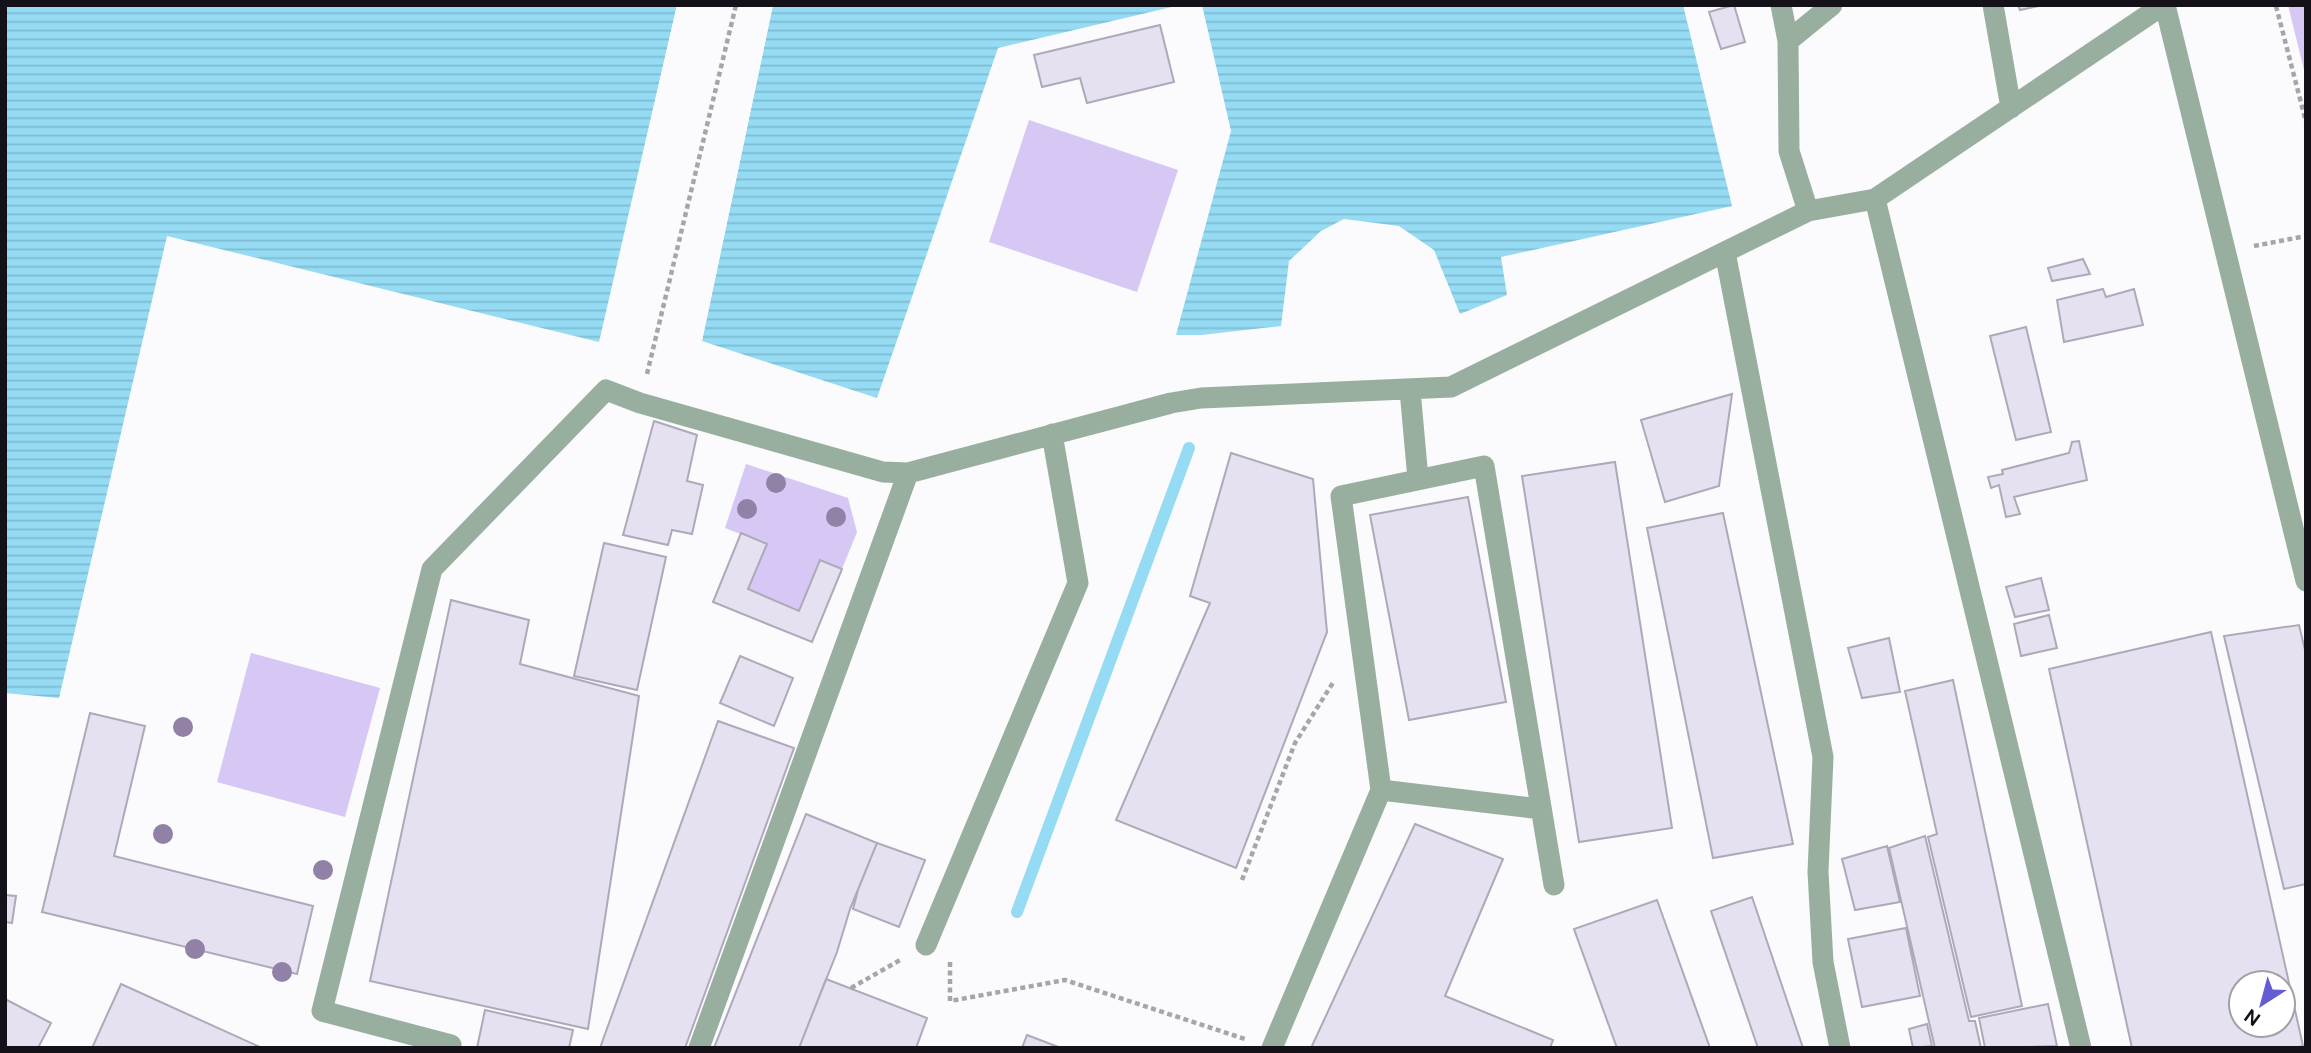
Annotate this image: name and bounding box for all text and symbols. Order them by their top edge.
north arrow [2227,969,2297,1039]
text: N [2239,1003,2265,1032]

